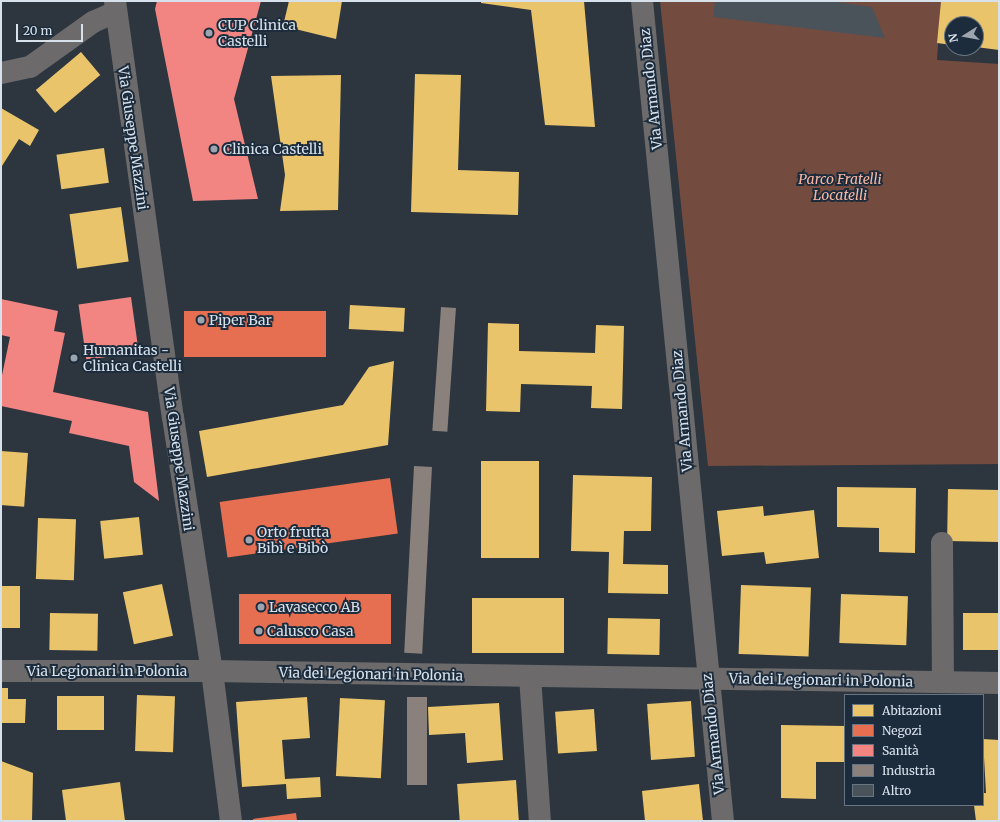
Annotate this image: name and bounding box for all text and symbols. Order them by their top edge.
scale bar [18,16,85,42]
north arrow [944,16,984,56]
place label: CUP Clinica Castelli [218,17,296,50]
text: 20 m [23,23,52,38]
marker: CUP Clinica Castelli [203,27,215,39]
street label: Via Armando Diaz [636,28,666,150]
text: N [946,32,961,44]
street label: Via Giuseppe Mazzini [115,65,151,211]
place label: Clinica Castelli [223,141,322,157]
marker: Clinica Castelli [208,143,220,155]
park label: Parco Fratelli Locatelli [798,171,882,204]
place label: Piper Bar [209,312,272,328]
marker: Piper Bar [196,315,206,325]
place label: Humanitas - Clinica Castelli [83,342,182,374]
street label: Via Armando Diaz [668,350,696,472]
marker: Humanitas - Clinica Castelli [68,352,80,364]
street label: Via Giuseppe Mazzini [161,386,197,532]
place label: Orto frutta Bibì e Bibò [257,524,329,556]
marker: Orto frutta Bibì e Bibò [244,535,254,545]
place label: Lavasecco AB [269,599,360,615]
marker: Lavasecco AB [256,602,266,612]
place label: Calusco Casa [267,623,353,639]
marker: Calusco Casa [254,626,264,636]
street label: Via Legionari in Polonia [27,663,187,679]
street label: Via dei Legionari in Polonia [279,664,463,684]
street label: Via dei Legionari in Polonia [729,670,913,690]
street label: Via Armando Diaz [698,673,728,795]
legend [844,694,984,806]
text: Abitazioni [882,703,942,718]
text: Negozi [882,723,922,738]
text: Sanità [882,743,919,758]
text: Industria [882,763,935,778]
text: Altro [882,783,911,798]

